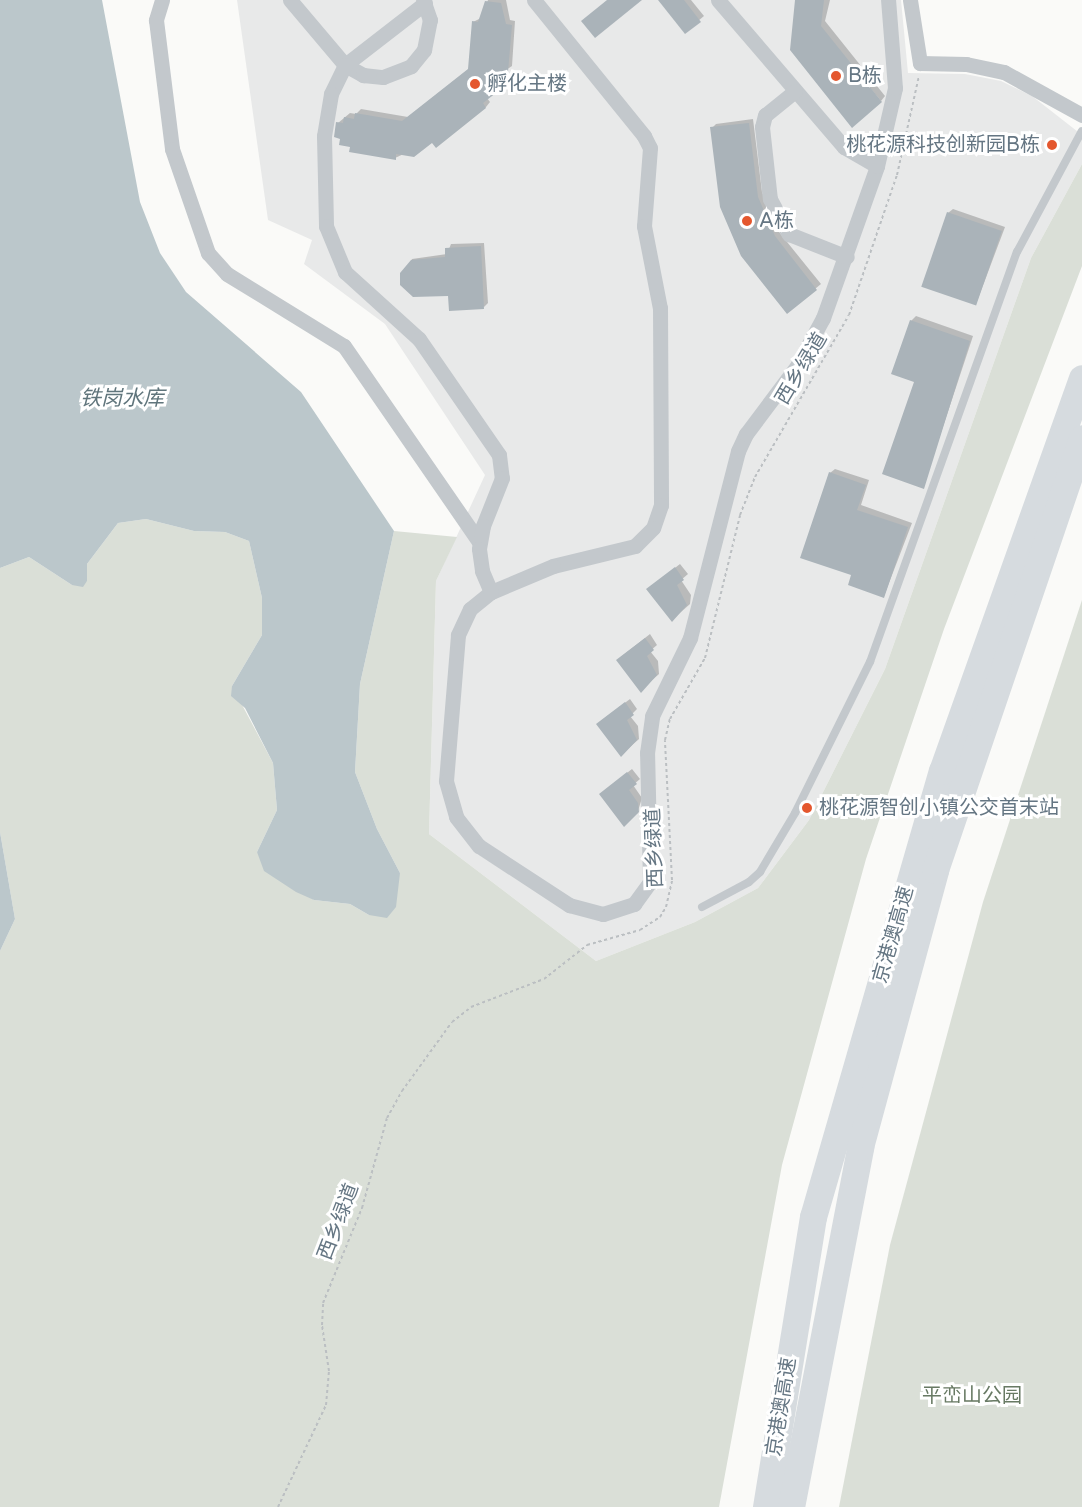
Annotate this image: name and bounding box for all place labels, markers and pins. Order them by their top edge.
place label: B栋 [848,64,882,88]
marker: B栋 [829,69,843,83]
place label: 孵化主楼 [487,72,567,96]
marker: 孵化主楼 [468,77,482,91]
place label: 桃花源科技创新园B栋 [846,133,1040,157]
marker: 桃花源科技创新园B栋 [1045,138,1059,152]
place label: A栋 [759,209,794,233]
marker: A栋 [740,214,754,228]
place label: 桃花源智创小镇公交首末站 [819,796,1059,820]
marker: 桃花源智创小镇公交首末站 [800,801,814,815]

